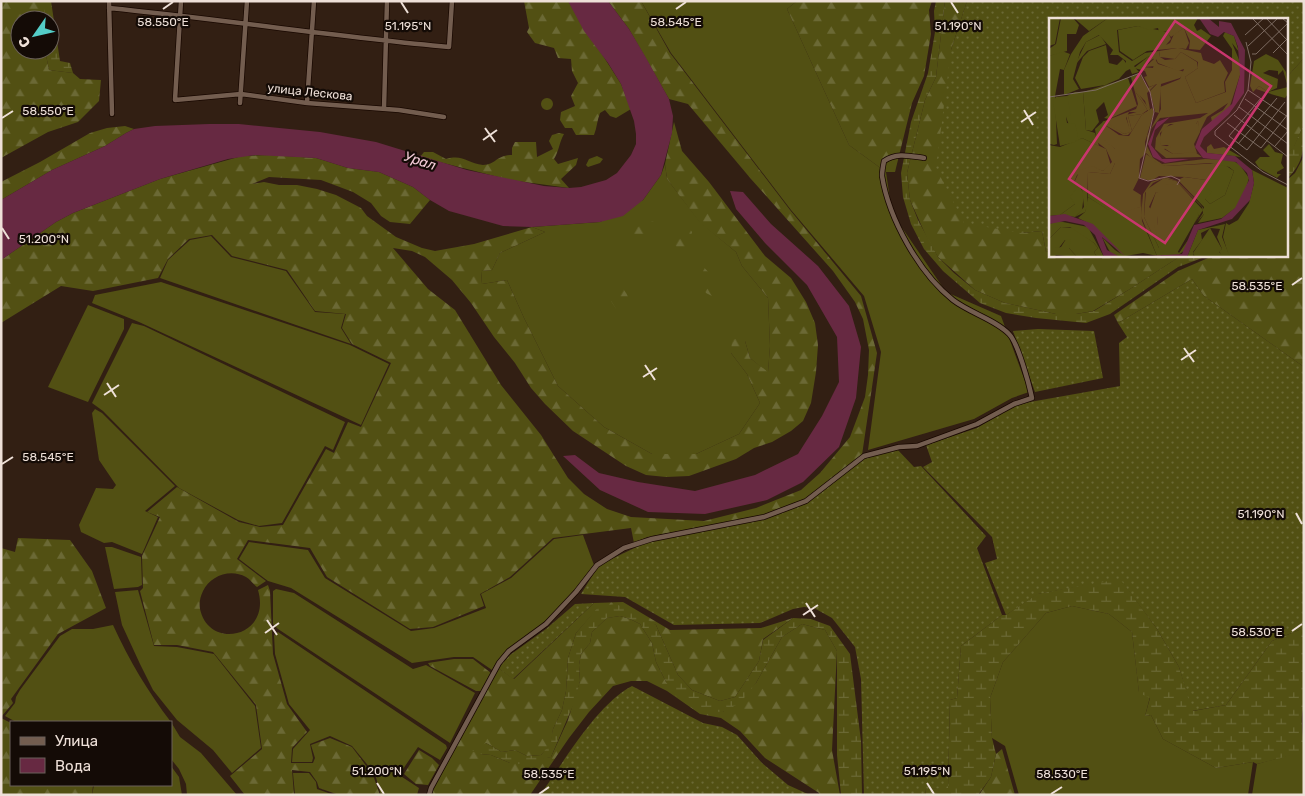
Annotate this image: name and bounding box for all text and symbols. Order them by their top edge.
north arrow [10,10,60,60]
text: 58.550°E [137,15,189,29]
text: 58.545°E [650,15,702,29]
inset map [1049,18,1288,256]
text: 51.195°N [385,19,431,33]
text: 51.190°N [934,19,982,33]
text: С [15,33,34,51]
street label: улица Лескова [267,81,353,103]
text: 58.550°E [22,104,74,118]
water label: Урал [402,148,438,174]
text: 51.200°N [19,232,69,246]
text: 58.535°E [1231,279,1283,293]
text: 58.545°E [22,450,74,464]
text: 51.190°N [1237,507,1285,521]
text: 58.530°E [1231,625,1283,639]
legend [10,721,172,786]
text: Улица [55,732,98,750]
text: Вода [55,757,91,775]
text: 51.200°N [352,764,402,778]
text: 51.195°N [904,764,950,778]
text: 58.535°E [523,767,575,781]
text: 58.530°E [1036,767,1088,781]

